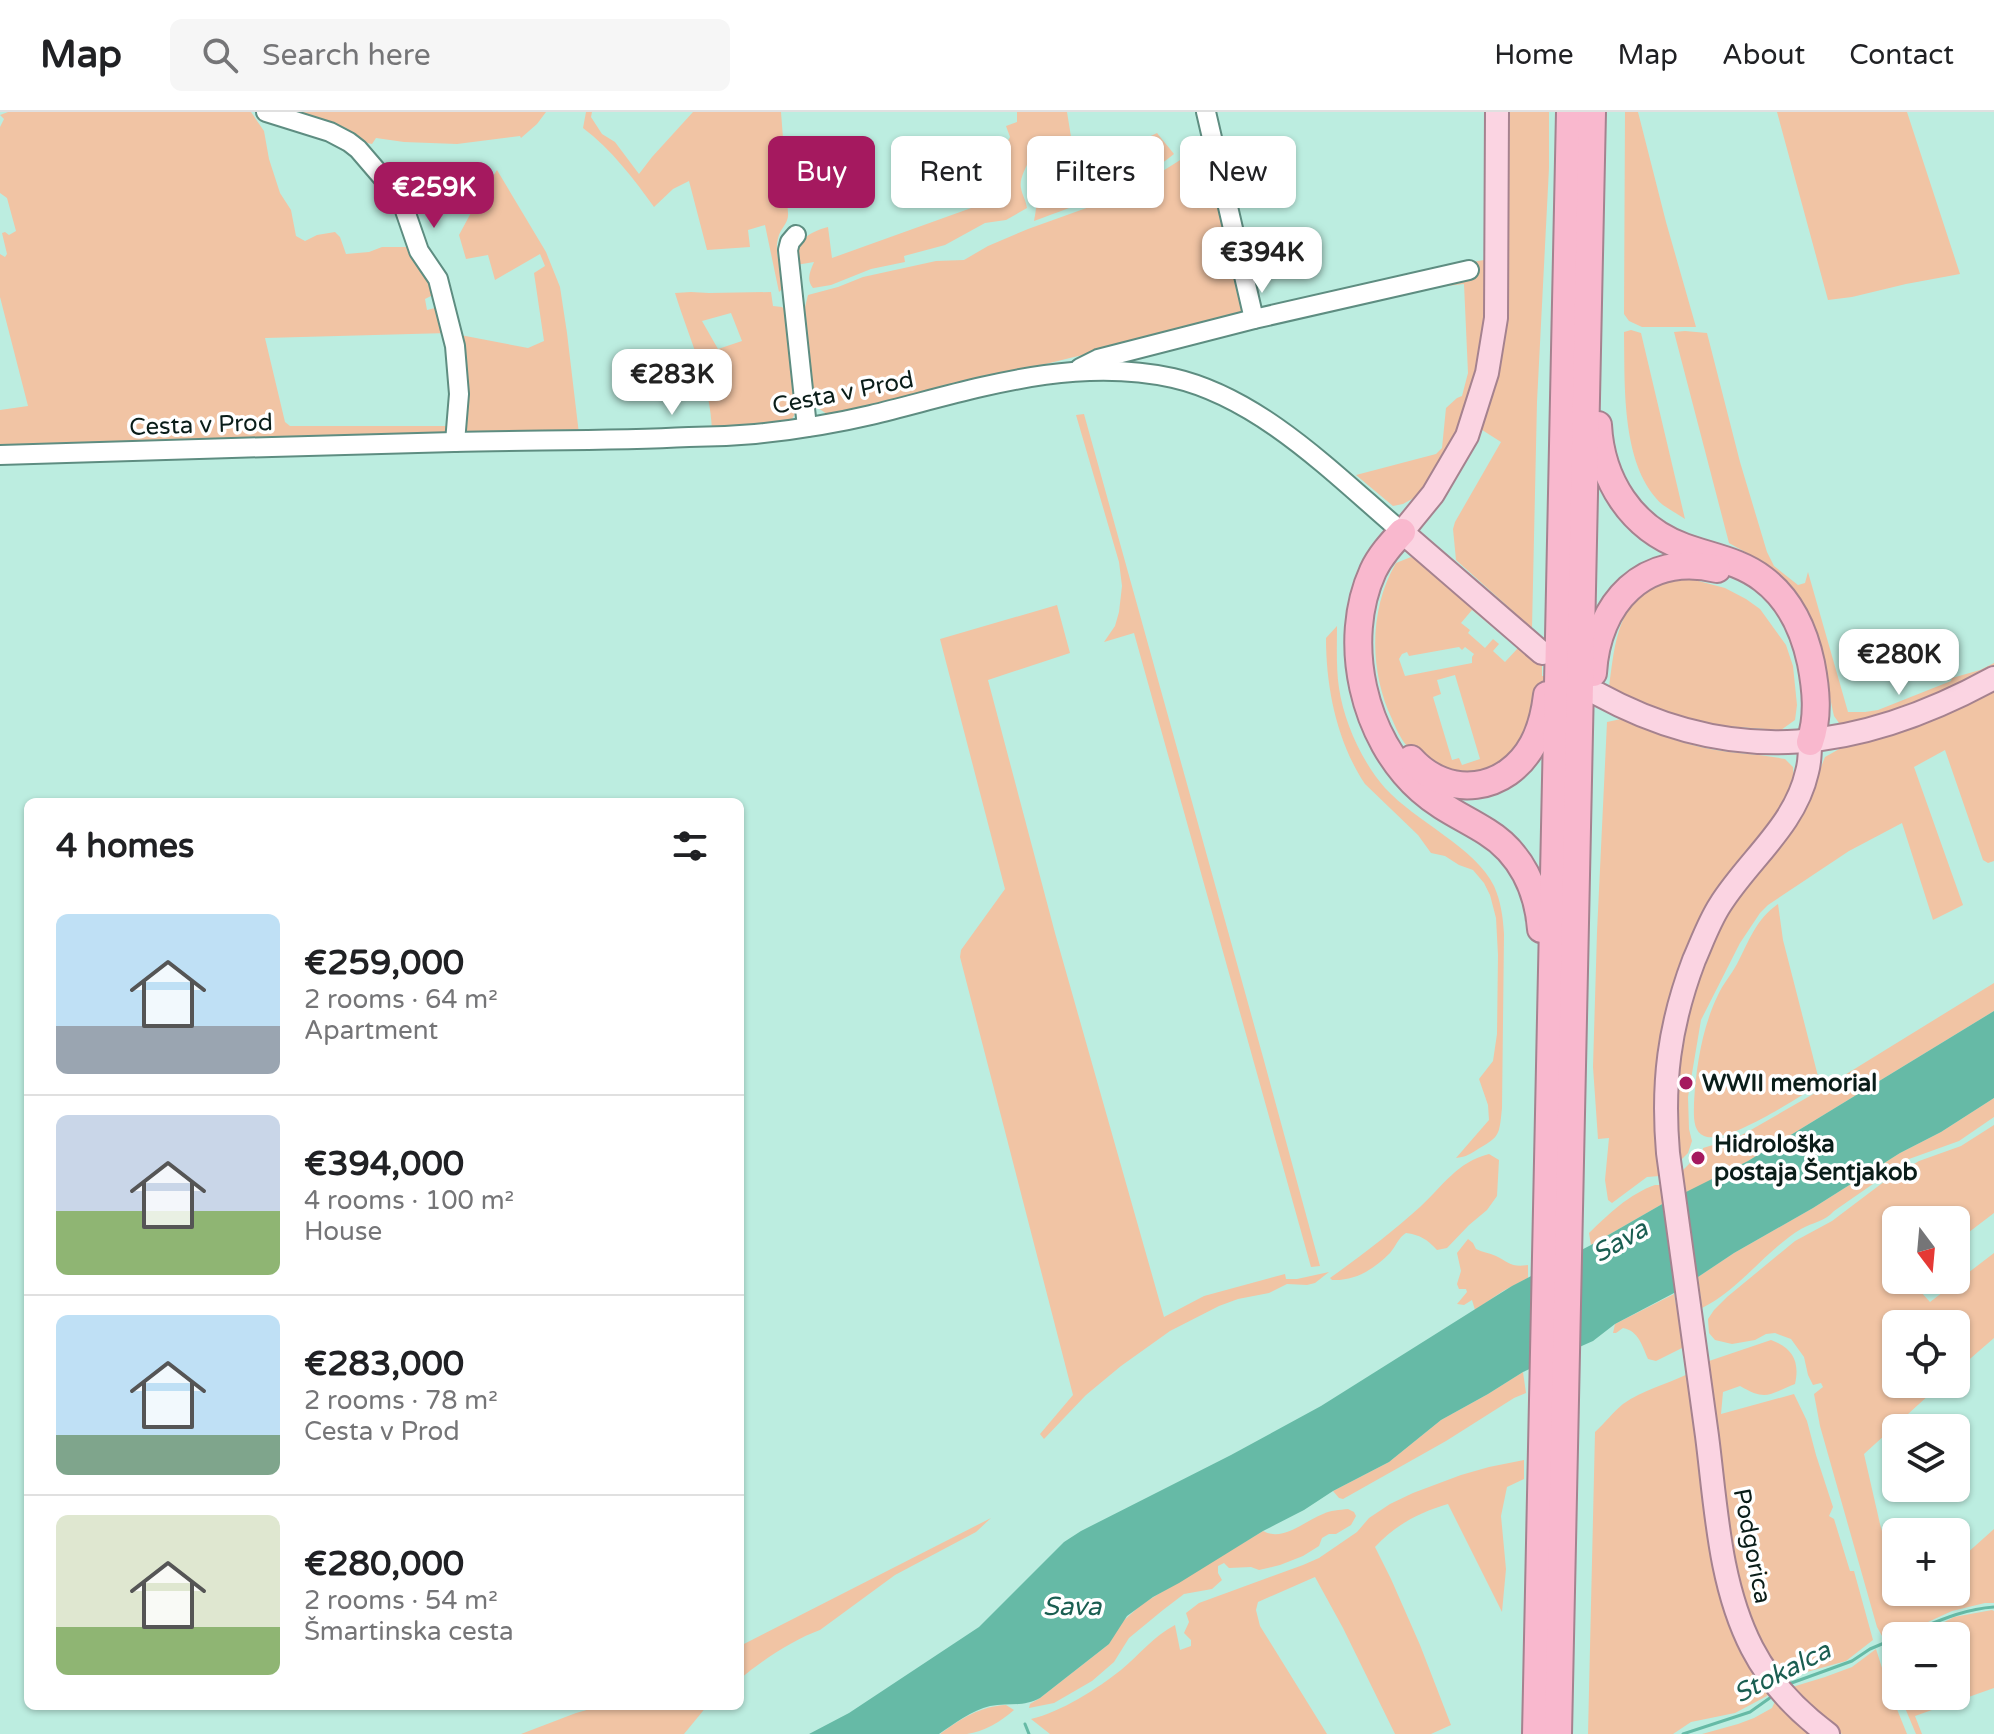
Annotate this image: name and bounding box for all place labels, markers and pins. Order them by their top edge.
pin: €259K [378,162,490,230]
pin: €394K [1206,227,1318,295]
pin: €283K [616,349,728,417]
pin: €280K [1843,629,1955,697]
place label: WWII memorial [1702,1069,1877,1098]
marker: WWII memorial [1677,1074,1695,1092]
place label: Hidrološka postaja Šentjakob [1714,1130,1918,1187]
marker: Hidrološka postaja Šentjakob [1689,1149,1707,1167]

